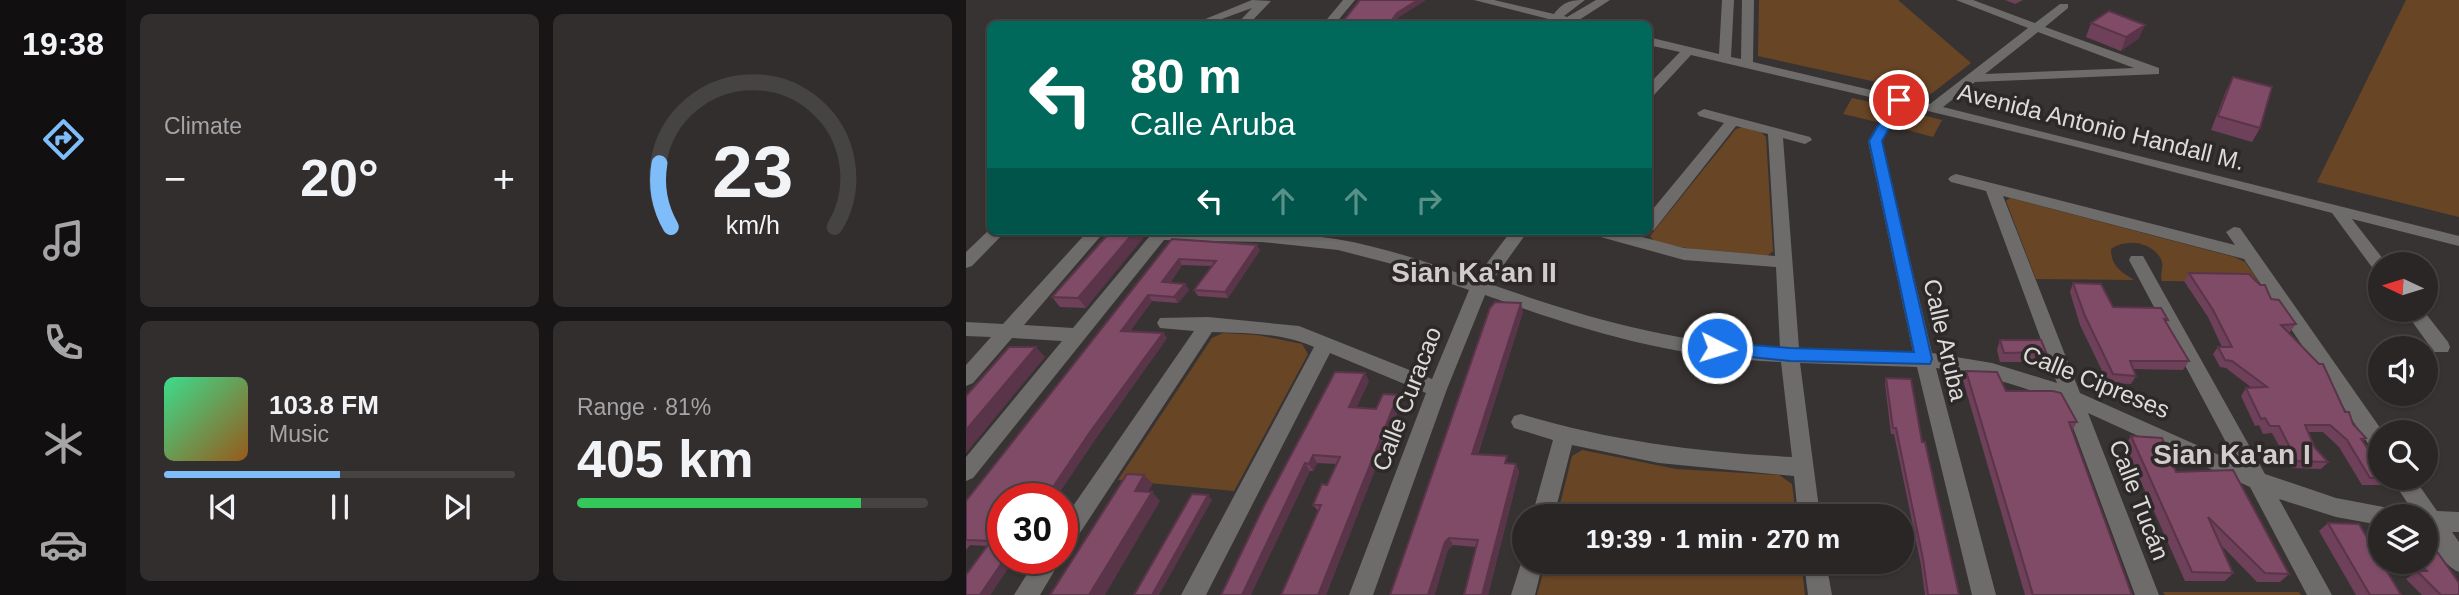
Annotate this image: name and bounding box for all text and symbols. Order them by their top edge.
text: 19:38 [22,26,104,62]
icon: left [1015,49,1106,140]
text: 80 m [1130,49,1242,103]
pin [1869,70,1929,130]
street label: Avenida Antonio Handall M. [1955,78,2247,175]
icon: arrive [1880,81,1918,119]
text: Calle Aruba [1130,106,1295,142]
text: Climate [164,113,242,139]
icon: directions [39,115,88,164]
text: 23 [712,131,793,212]
text: 20° [300,149,379,207]
text: − [164,158,186,200]
text: + [493,158,515,200]
icon: left [1191,182,1229,220]
icon: ahead [1264,182,1302,220]
icon: ahead [1337,182,1375,220]
icon: right [1410,182,1448,220]
text: km/h [725,210,780,238]
icon: music [39,216,88,265]
north arrow [2368,252,2438,322]
map controls [2368,252,2438,574]
district label: Sian Ka'an II [1391,257,1557,288]
street label: Calle Aruba [1918,276,1973,404]
position arrow [1680,311,1754,385]
icon: phone [39,318,88,367]
street label: Calle Curacao [1367,323,1446,475]
button: sound [2368,336,2438,406]
street label: Calle Cipreses [2019,340,2174,423]
text: 103.8 FM [269,390,379,420]
text: Range · 81% [577,394,711,420]
icon: climate [39,419,88,468]
button: search [2368,420,2438,490]
text: Music [269,421,329,447]
text: 405 km [577,430,753,488]
street label: Calle Tucán [2104,436,2175,564]
district label: Sian Ka'an I [2153,439,2311,470]
speed limit sign: 30 [987,483,1078,574]
icon: previous [204,488,242,526]
icon: pause [321,488,359,526]
icon: next [438,488,476,526]
button: layers [2368,504,2438,574]
icon: car [39,520,88,569]
text: 19:39 · 1 min · 270 m [1586,524,1840,554]

